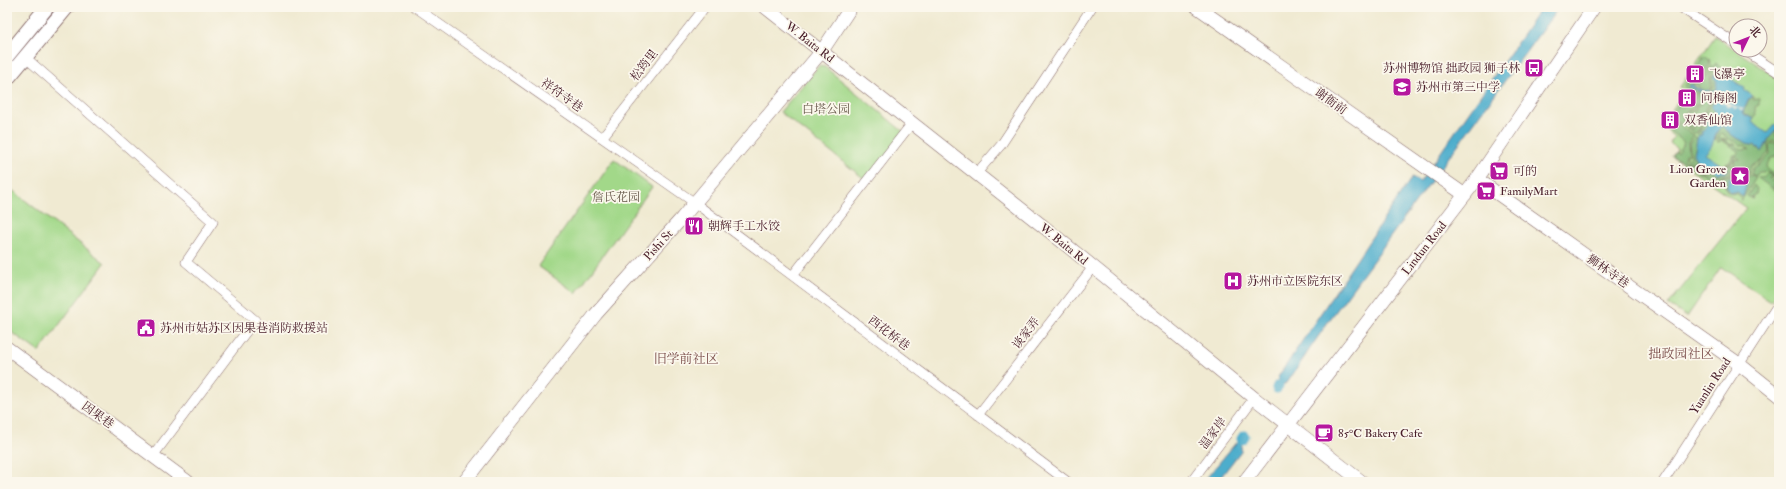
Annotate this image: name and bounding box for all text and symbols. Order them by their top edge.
street label: W. Baita Rd [781,18,837,66]
north arrow [1728,18,1768,58]
text: 北 [1746,23,1763,40]
street label: 松筠里 [627,47,661,84]
bus stop icon: 苏州博物馆 拙政园 狮子林 [1523,57,1545,79]
place label: 苏州博物馆 拙政园 狮子林 [1383,61,1521,76]
building icon: 飞瀑亭 [1684,63,1706,85]
place label: 飞瀑亭 [1709,67,1745,82]
street label: 祥符寺巷 [538,75,586,115]
school or university icon: 苏州市第三中学 [1391,76,1413,98]
place label: 苏州市第三中学 [1416,80,1500,95]
street label: 谢衙前 [1312,85,1350,118]
building icon: 问梅阁 [1676,87,1698,109]
place label: 问梅阁 [1701,91,1737,106]
park label: 白塔公园 [802,102,850,117]
building icon: 双香仙馆 [1659,109,1681,131]
place label: 双香仙馆 [1684,113,1732,128]
supermarket icon: 可的 [1488,160,1510,182]
place label: Lion Grove Garden [1669,162,1726,191]
place label: 可的 [1513,164,1537,179]
place icon: Lion Grove Garden [1729,165,1751,187]
supermarket icon: FamilyMart [1475,180,1497,202]
place label: FamilyMart [1500,184,1558,199]
park label: 詹氏花园 [592,190,640,205]
restaurant icon: 朝辉手工水饺 [683,215,705,237]
street label: Lindun Road [1399,218,1450,278]
place label: 朝辉手工水饺 [708,219,780,234]
street label: W. Baita Rd [1036,220,1091,268]
street label: Pishi St [640,227,676,264]
street label: 狮林寺巷 [1584,251,1632,291]
hospital icon: 苏州市立医院东区 [1222,270,1244,292]
place label: 苏州市立医院东区 [1247,274,1343,289]
street label: 西花桥巷 [865,313,912,354]
street label: 谈家弄 [1009,315,1043,352]
public building icon: 苏州市姑苏区因果巷消防救援站 [135,317,157,339]
place label: 苏州市姑苏区因果巷消防救援站 [160,321,328,336]
district label: 拙政园社区 [1648,346,1714,362]
district label: 旧学前社区 [653,351,719,367]
street label: Yuanlin Road [1687,355,1734,417]
street label: 因果巷 [79,399,117,432]
street label: 温家岸 [1197,414,1230,452]
cafe icon: 85°C Bakery Cafe [1313,422,1335,444]
place label: 85°C Bakery Cafe [1338,426,1423,441]

